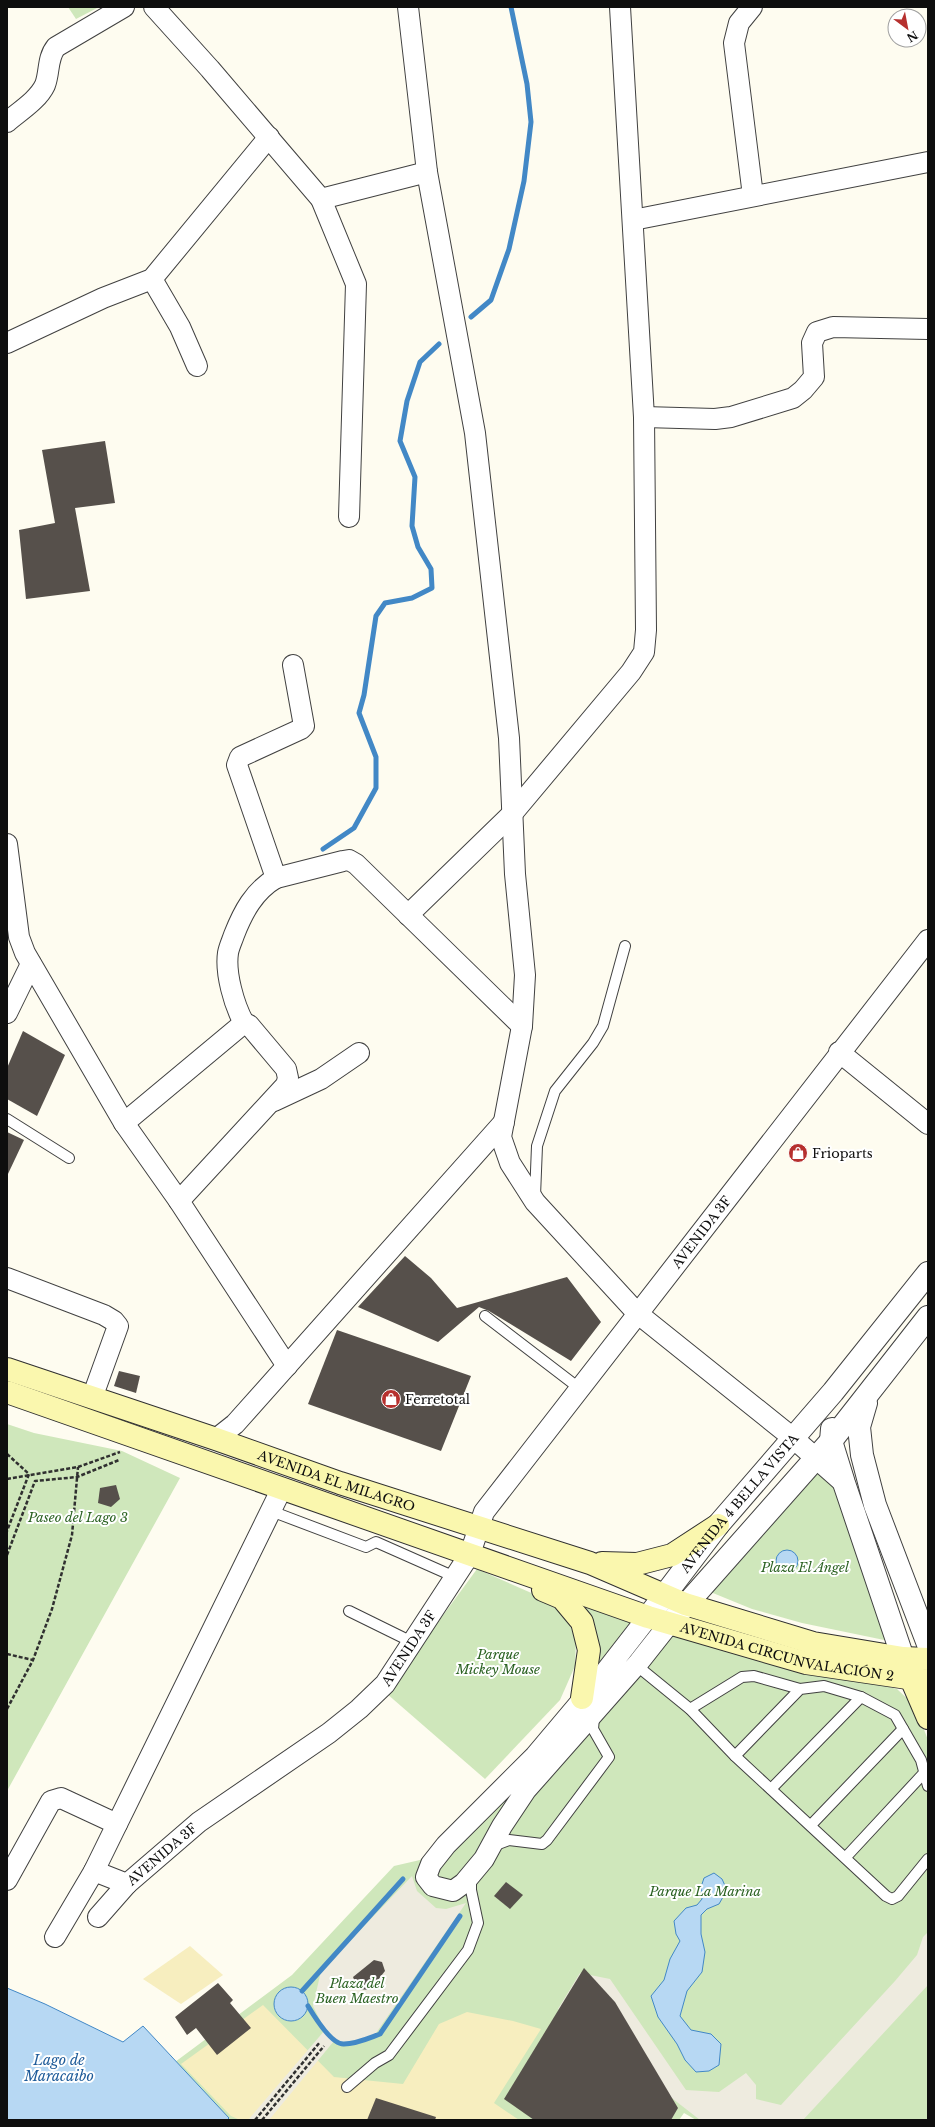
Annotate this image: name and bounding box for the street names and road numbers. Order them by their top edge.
street label: AVENIDA 3F [668,1193,735,1273]
street label: AVENIDA 4 BELLA VISTA [676,1429,803,1577]
street label: AVENIDA EL MILAGRO [255,1446,417,1515]
street label: AVENIDA 3F [377,1607,440,1690]
street label: AVENIDA CIRCUNVALACIÓN 2 [677,1619,895,1685]
street label: AVENIDA 3F [123,1819,201,1890]

